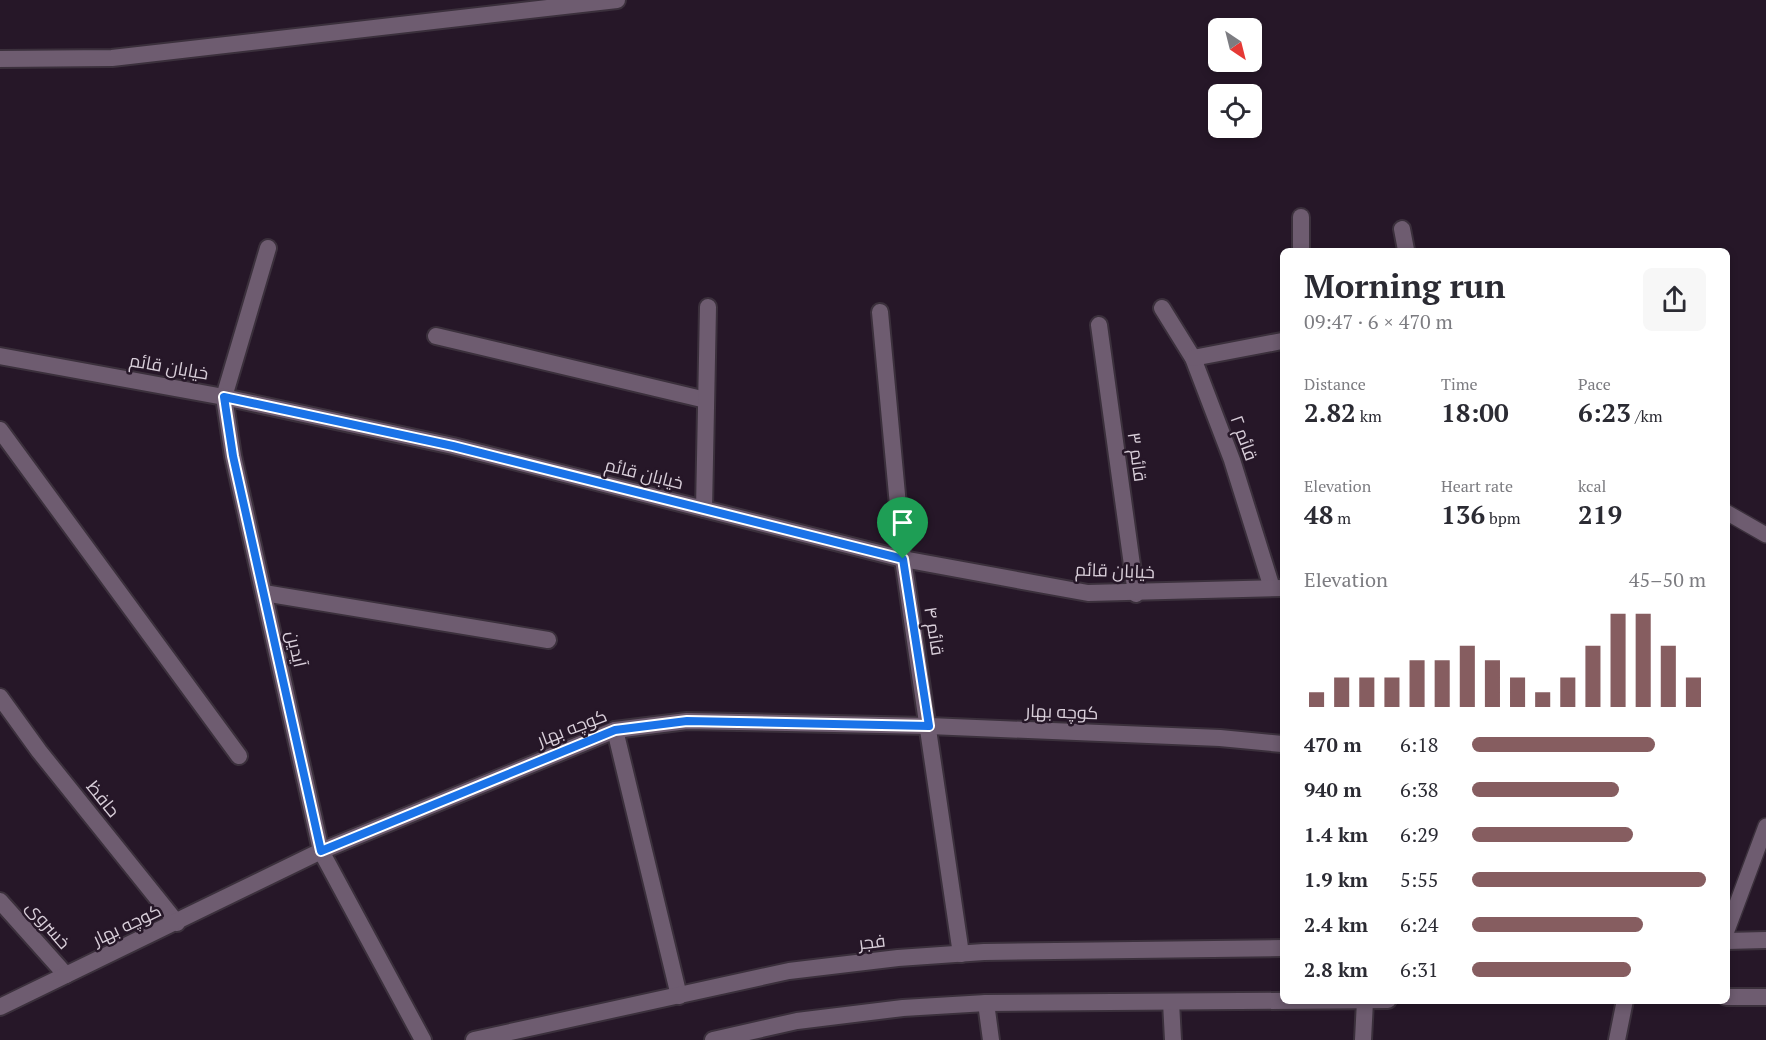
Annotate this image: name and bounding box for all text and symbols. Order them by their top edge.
north arrow [1208,18,1262,72]
map controls [1208,18,1262,138]
button: locate [1208,84,1262,138]
text: Morning run [1304,264,1506,307]
button: share [1643,268,1706,331]
text: 09:47 · 6 × 470 m [1304,308,1453,335]
street label: خیابان قائم [128,347,211,386]
text: Distance [1304,373,1366,395]
text: Time [1441,373,1478,395]
text: Pace [1578,373,1611,395]
text: 2.82 [1304,395,1356,429]
text: 18:00 [1441,395,1509,429]
text: 6:23 [1578,395,1631,429]
text: km [1356,405,1382,427]
text: /km [1631,405,1662,427]
street label: قائم ۲ [1225,412,1264,464]
street label: قائم ۳ [1122,431,1153,483]
street label: خیابان قائم [602,452,686,495]
text: Elevation [1304,475,1371,497]
text: Heart rate [1441,475,1513,497]
text: kcal [1578,475,1606,497]
pin [877,497,928,559]
text: 48 [1304,497,1333,531]
text: 136 [1441,497,1485,531]
text: 219 [1578,497,1622,531]
icon: arrive [886,506,919,539]
text: m [1333,507,1351,529]
text: bpm [1485,507,1521,529]
street label: خیابان قائم [1075,557,1155,584]
text: Elevation [1304,566,1388,593]
text: 45–50 m [1629,566,1706,593]
street label: قائم ۴ [918,605,951,657]
street label: آیدین [281,628,313,669]
street label: کوچه بهار [1024,698,1099,725]
street label: کوچه بهار [532,703,610,753]
text: 470 m [1304,731,1362,758]
text: 6:18 [1400,731,1439,758]
street label: حافظ [82,775,126,822]
text: 940 m [1304,776,1362,803]
text: 6:38 [1400,776,1439,803]
text: 1.4 km [1304,821,1368,848]
text: 6:29 [1400,821,1439,848]
text: 1.9 km [1304,866,1368,893]
text: 5:55 [1400,866,1439,893]
street label: خسروی [21,895,76,954]
street label: کوچه بهار [87,898,165,952]
text: 2.4 km [1304,911,1368,938]
text: 6:24 [1400,911,1439,938]
street label: فجر [856,927,887,955]
text: 2.8 km [1304,956,1368,983]
text: 6:31 [1400,956,1439,983]

